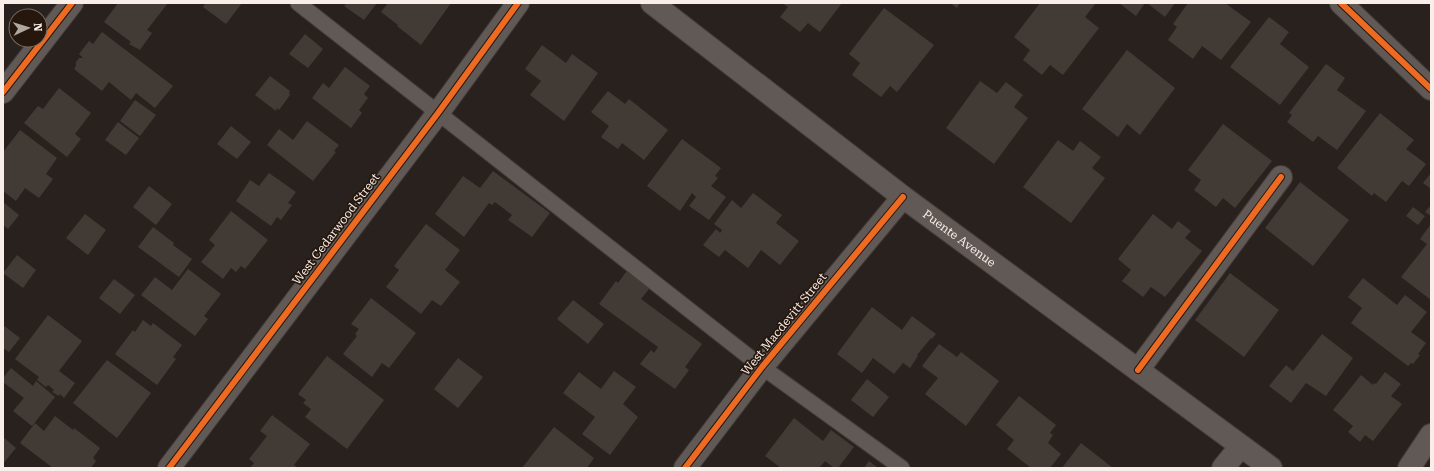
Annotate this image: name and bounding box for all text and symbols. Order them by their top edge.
north arrow [8,8,48,48]
text: N [31,23,44,33]
street label: West Cedarwood Street [290,170,383,287]
street label: Puente Avenue [920,207,999,270]
street label: West Macdevitt Street [738,270,830,378]

